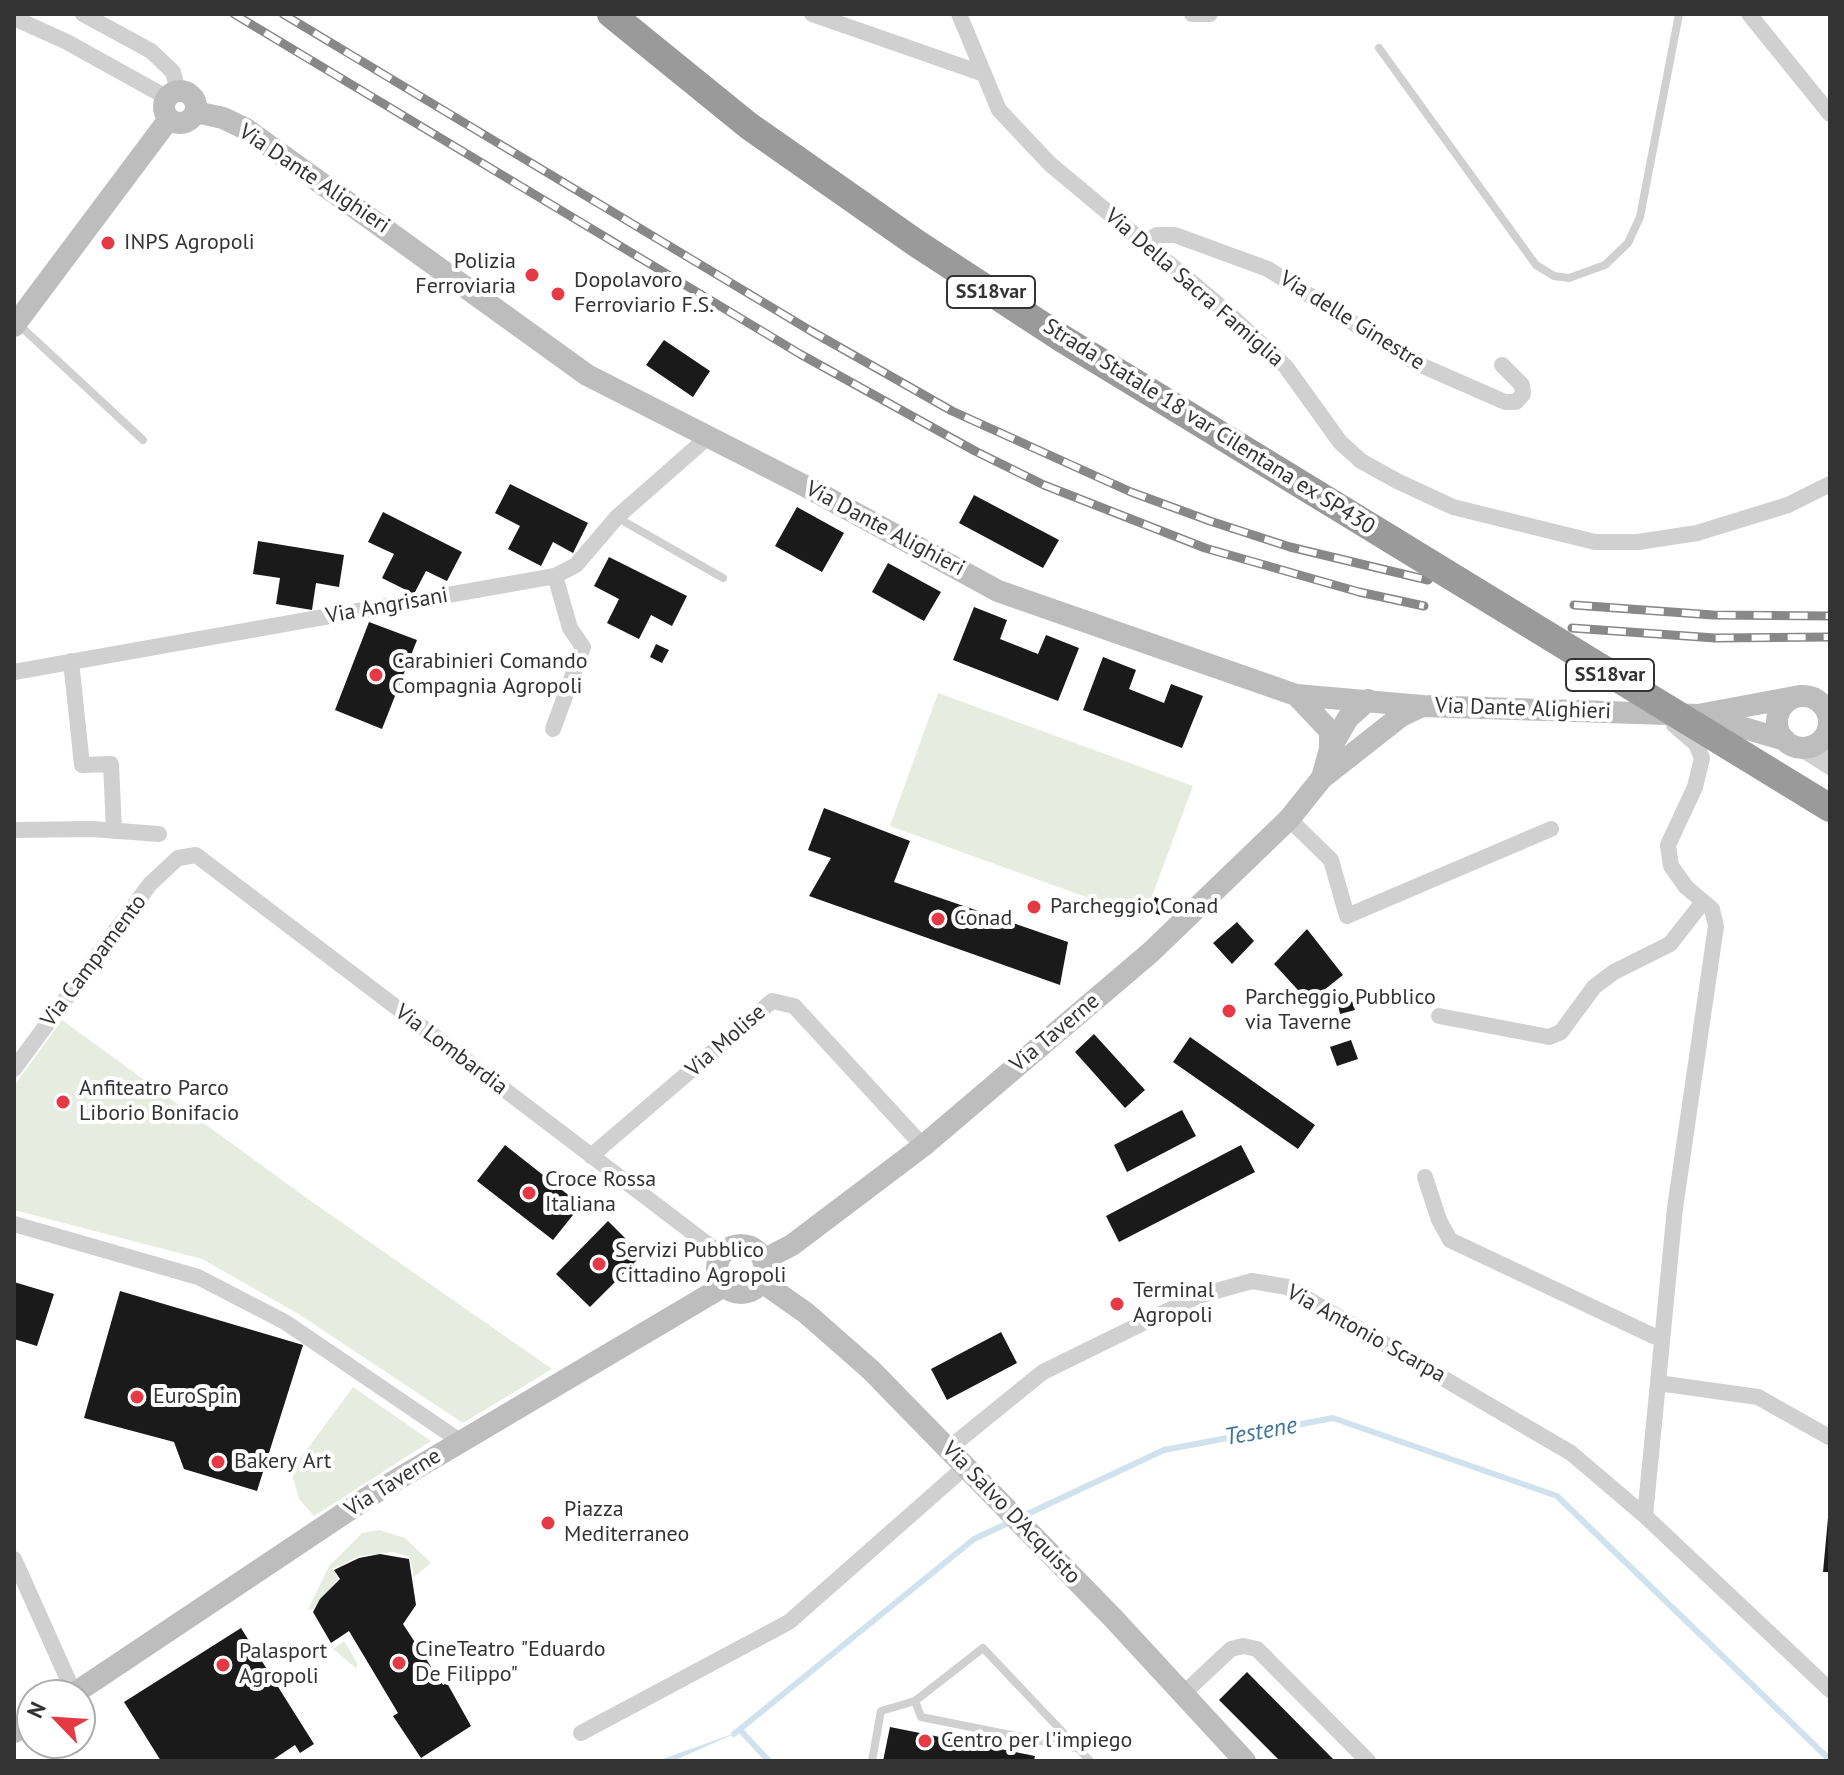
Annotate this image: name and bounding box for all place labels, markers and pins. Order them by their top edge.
place label: INPS Agropoli [124,230,255,256]
marker: INPS Agropoli [99,234,117,252]
place label: Polizia Ferroviaria [415,249,516,300]
marker: Polizia Ferroviaria [523,266,541,284]
place label: Dopolavoro Ferroviario F.S. [574,268,714,320]
marker: Dopolavoro Ferroviario F.S. [549,285,567,303]
place label: Carabinieri Comando Compagnia Agropoli [392,649,588,700]
marker: Carabinieri Comando Compagnia Agropoli [367,666,385,684]
place label: Parcheggio Conad [1050,894,1218,920]
marker: Parcheggio Conad [1025,898,1043,916]
place label: Conad [954,906,1012,932]
marker: Conad [929,910,947,928]
place label: Parcheggio Pubblico via Taverne [1245,985,1436,1036]
marker: Parcheggio Pubblico via Taverne [1220,1002,1238,1020]
place label: Anfiteatro Parco Liborio Bonifacio [79,1076,239,1128]
marker: Anfiteatro Parco Liborio Bonifacio [54,1093,72,1111]
place label: Croce Rossa Italiana [545,1167,656,1218]
marker: Croce Rossa Italiana [520,1184,538,1202]
place label: Servizi Pubblico Cittadino Agropoli [615,1238,786,1290]
marker: Servizi Pubblico Cittadino Agropoli [590,1255,608,1273]
place label: Terminal Agropoli [1133,1278,1214,1330]
marker: Terminal Agropoli [1108,1295,1126,1313]
place label: EuroSpin [153,1384,237,1410]
marker: EuroSpin [128,1388,146,1406]
place label: Bakery Art [234,1449,331,1475]
marker: Bakery Art [209,1453,227,1471]
place label: Piazza Mediterraneo [564,1497,689,1548]
marker: Piazza Mediterraneo [539,1514,557,1532]
place label: CineTeatro "Eduardo De Filippo" [415,1637,606,1688]
place label: Palasport Agropoli [239,1639,327,1690]
marker: CineTeatro "Eduardo De Filippo" [390,1654,408,1672]
marker: Palasport Agropoli [214,1656,232,1674]
place label: Centro per l'impiego [941,1728,1132,1754]
marker: Centro per l'impiego [916,1732,934,1750]

